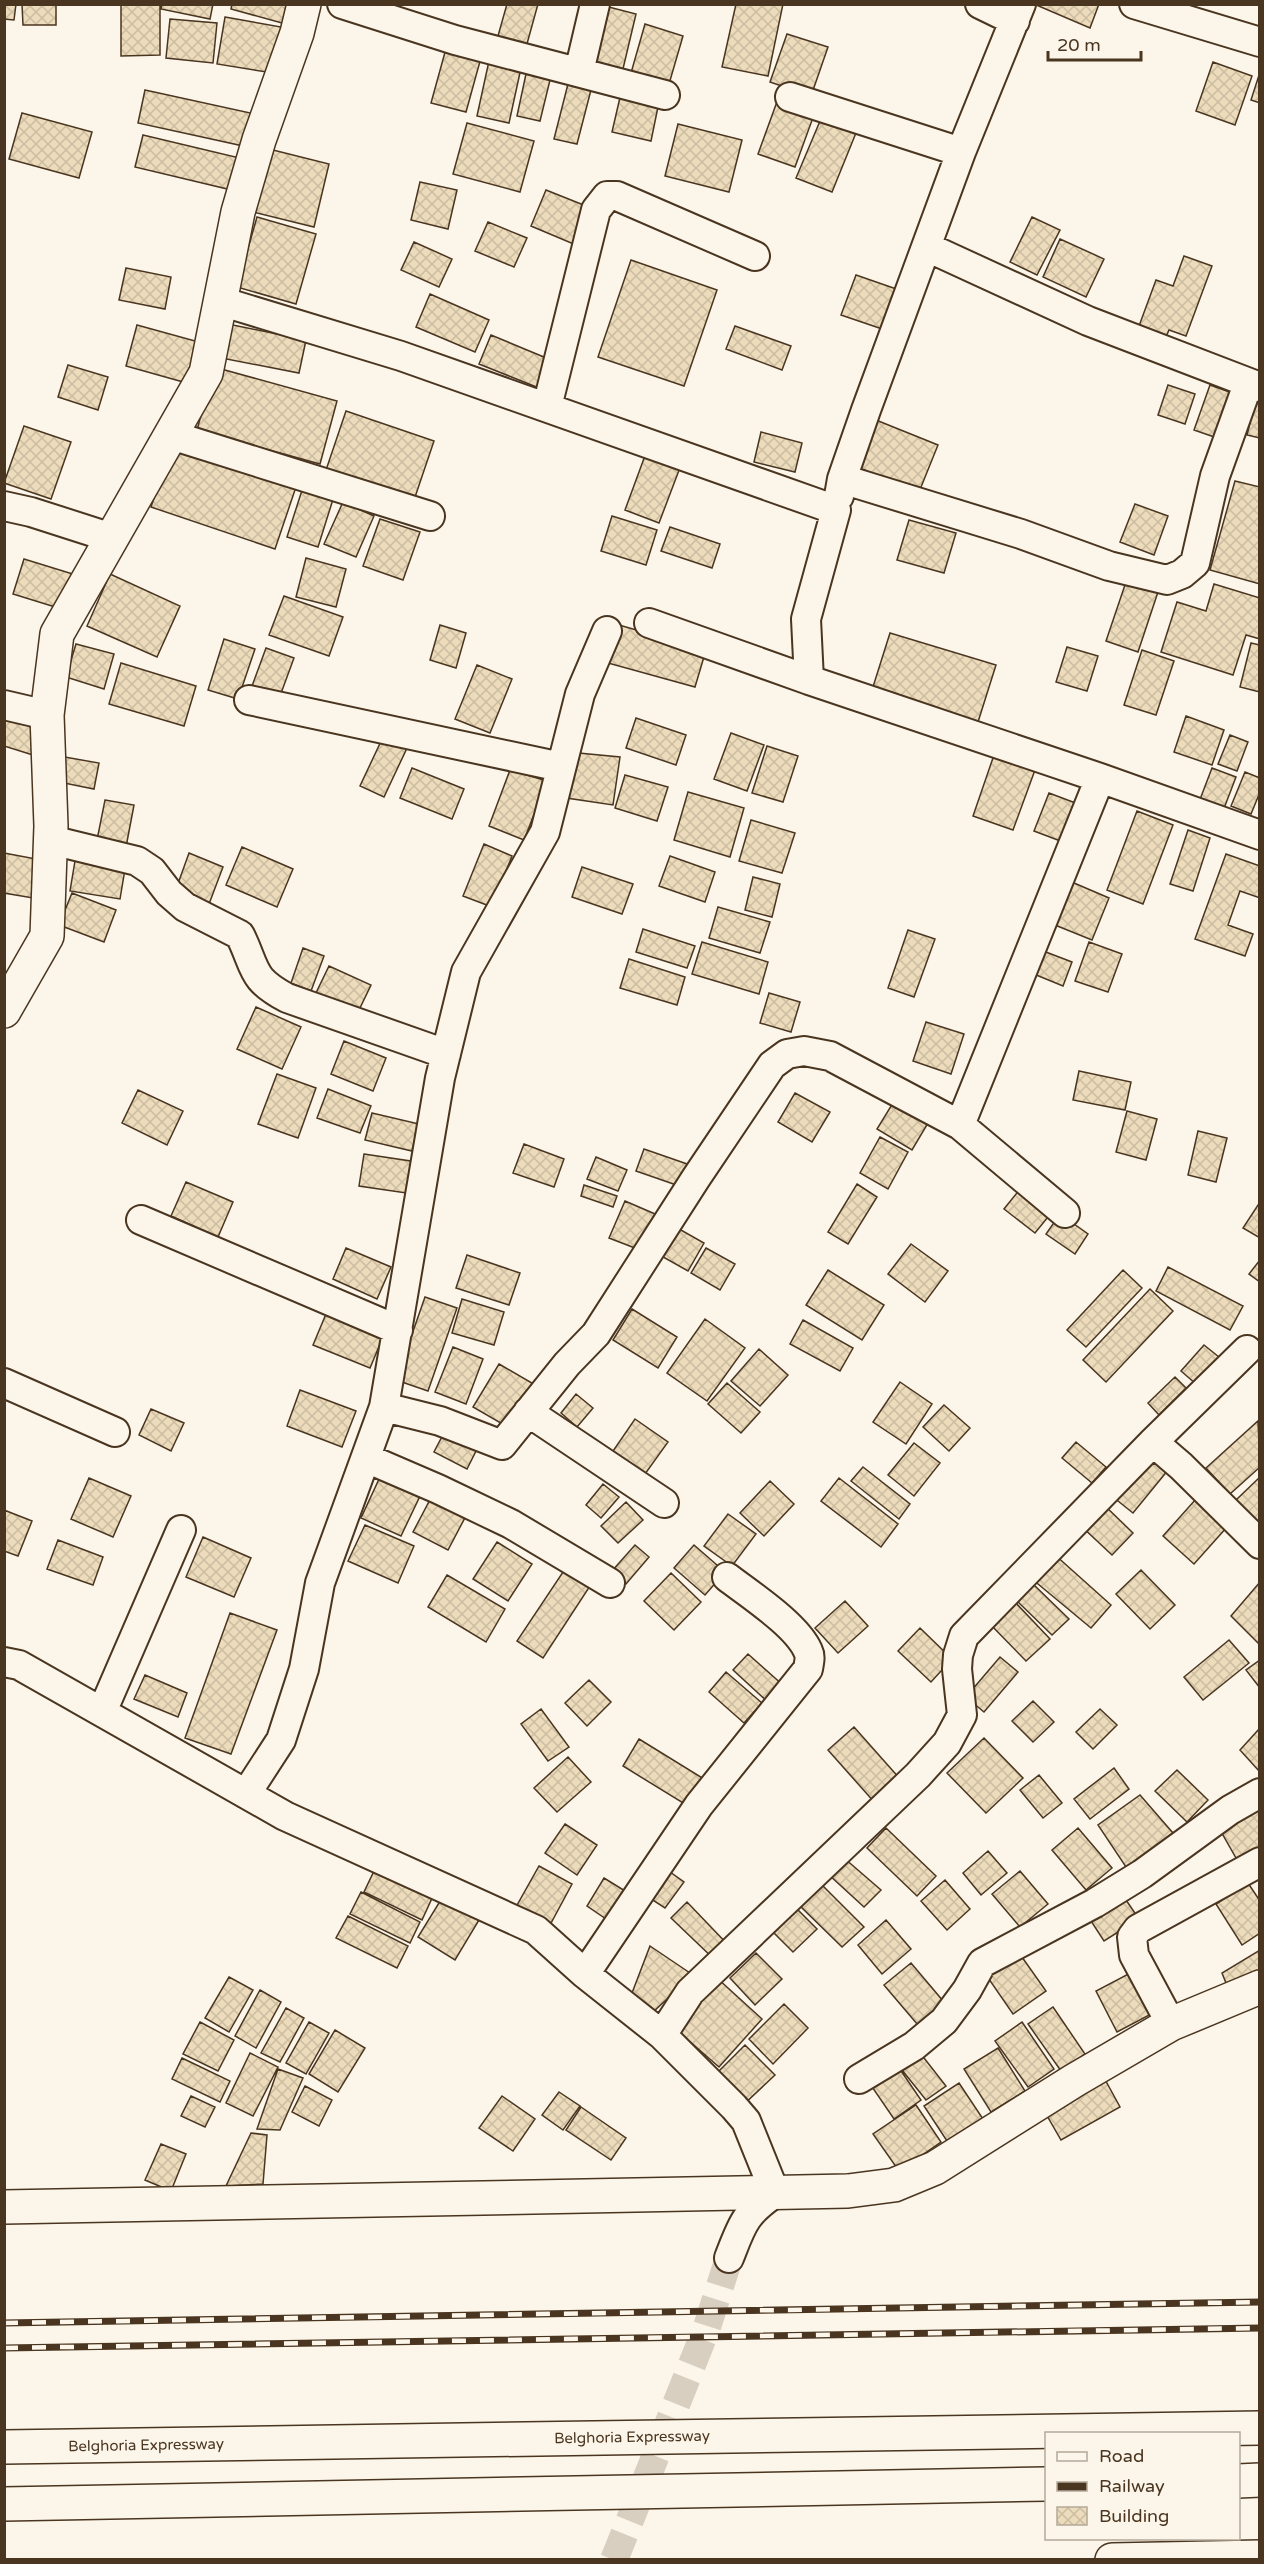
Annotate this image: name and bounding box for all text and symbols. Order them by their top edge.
scale bar [1048,24,1141,62]
text: 20 m [1057,34,1101,56]
street label: Belghoria Expressway [554,2427,710,2447]
legend [1045,2432,1240,2540]
street label: Belghoria Expressway [68,2435,224,2455]
text: Road [1099,2445,1144,2467]
text: Railway [1099,2475,1165,2497]
text: Building [1099,2505,1169,2527]

